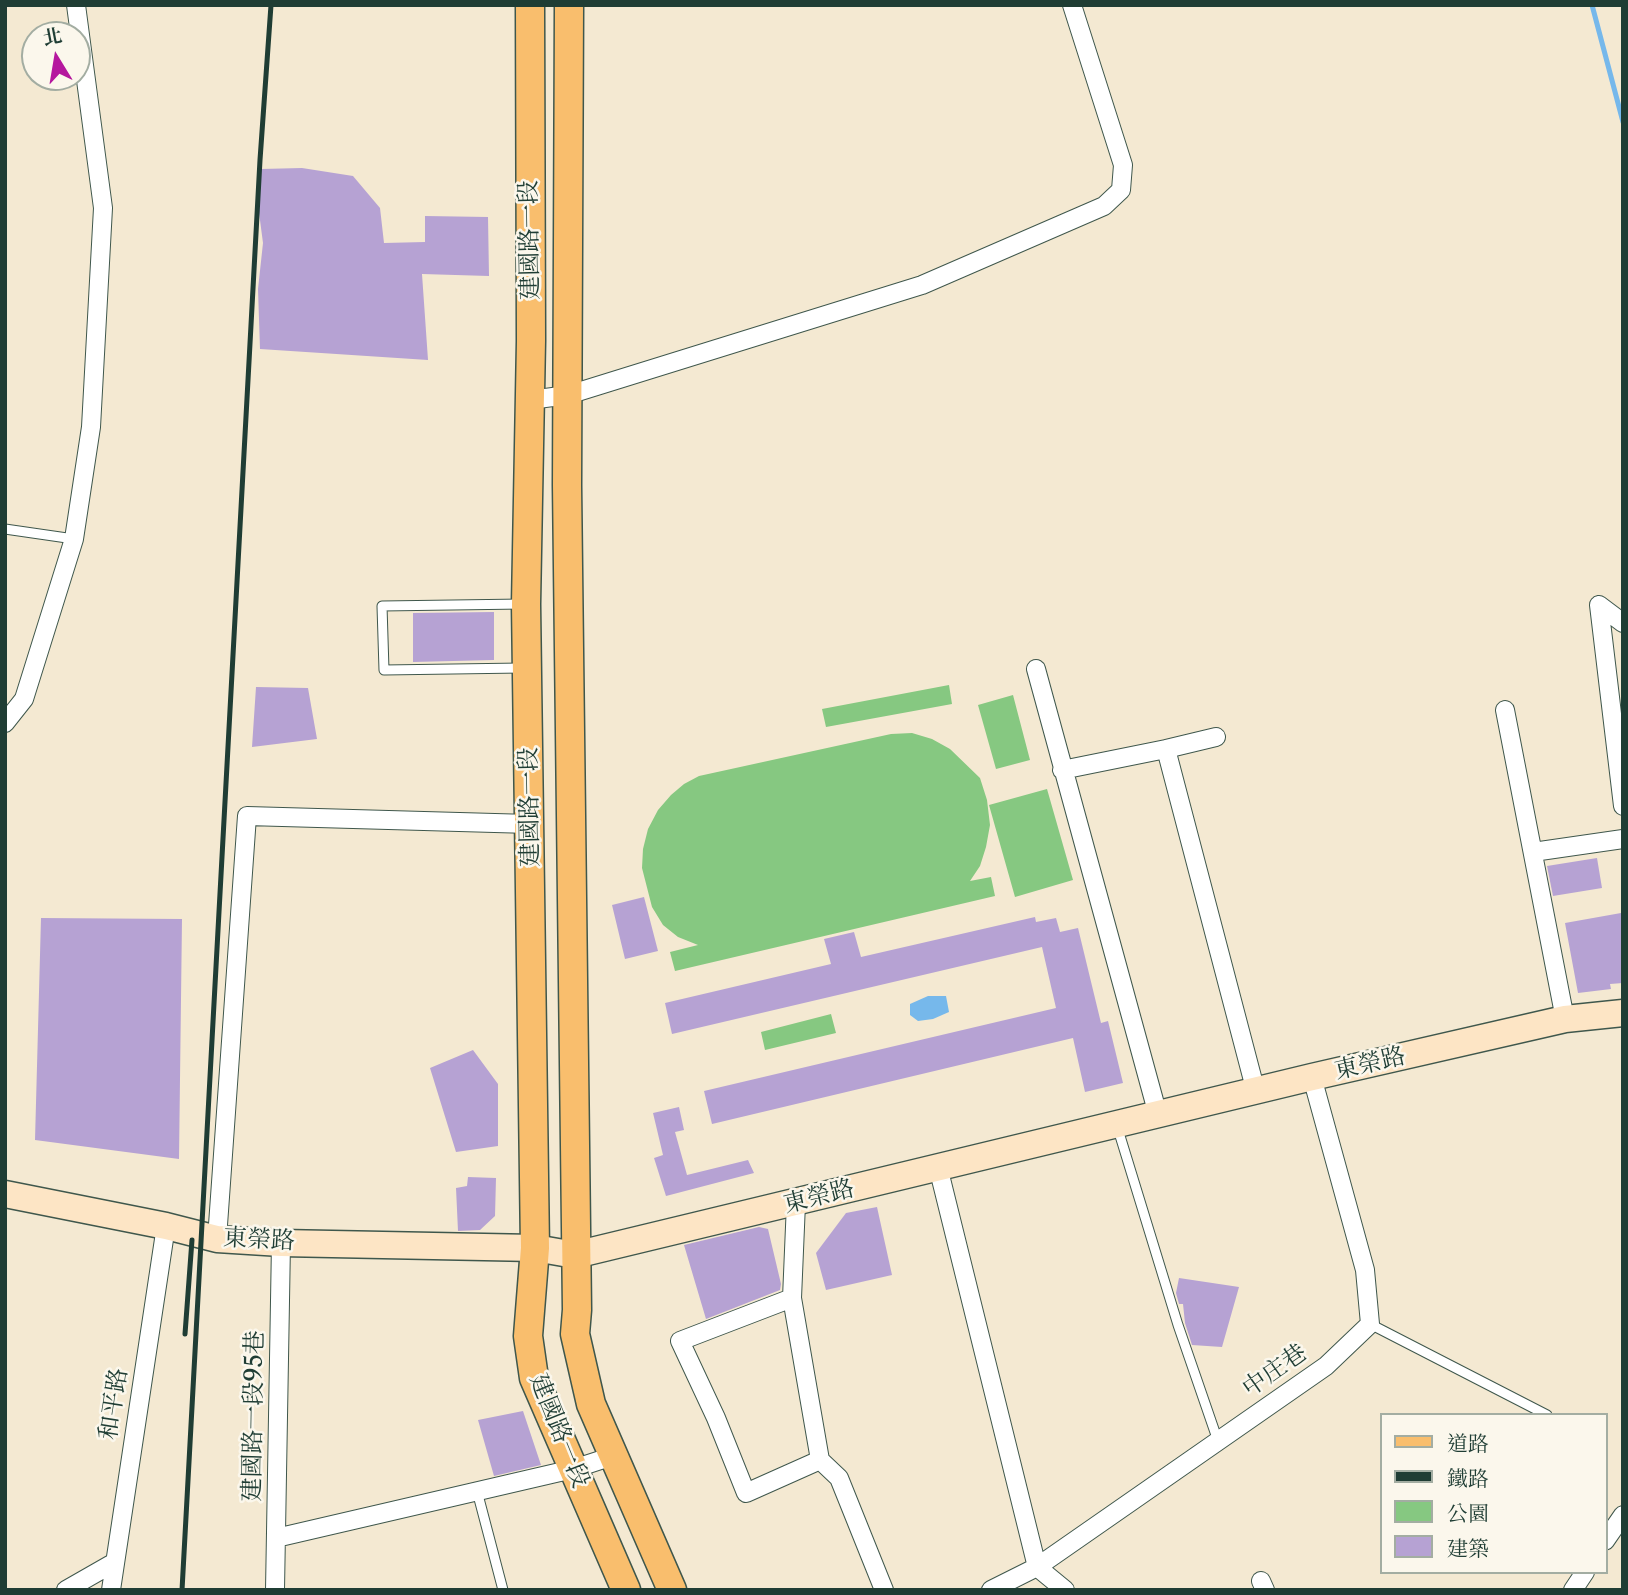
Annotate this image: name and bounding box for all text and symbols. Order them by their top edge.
north arrow [21,21,91,91]
text: 北 [41,24,64,50]
street label: 建國路一段 [515,180,545,300]
street label: 建國路一段 [515,747,545,867]
street label: 東榮路 [1332,1042,1408,1086]
street label: 東榮路 [781,1174,857,1220]
street label: 東榮路 [222,1224,296,1256]
street label: 建國路一段95巷 [238,1330,270,1502]
street label: 中庄巷 [1237,1339,1313,1403]
street label: 和平路 [94,1366,134,1442]
street label: 建國路一段 [523,1370,595,1492]
legend [1380,1413,1607,1574]
text: 道路 [1447,1431,1489,1456]
text: 鐵路 [1447,1466,1489,1491]
text: 公園 [1447,1501,1489,1526]
text: 建築 [1447,1536,1489,1561]

